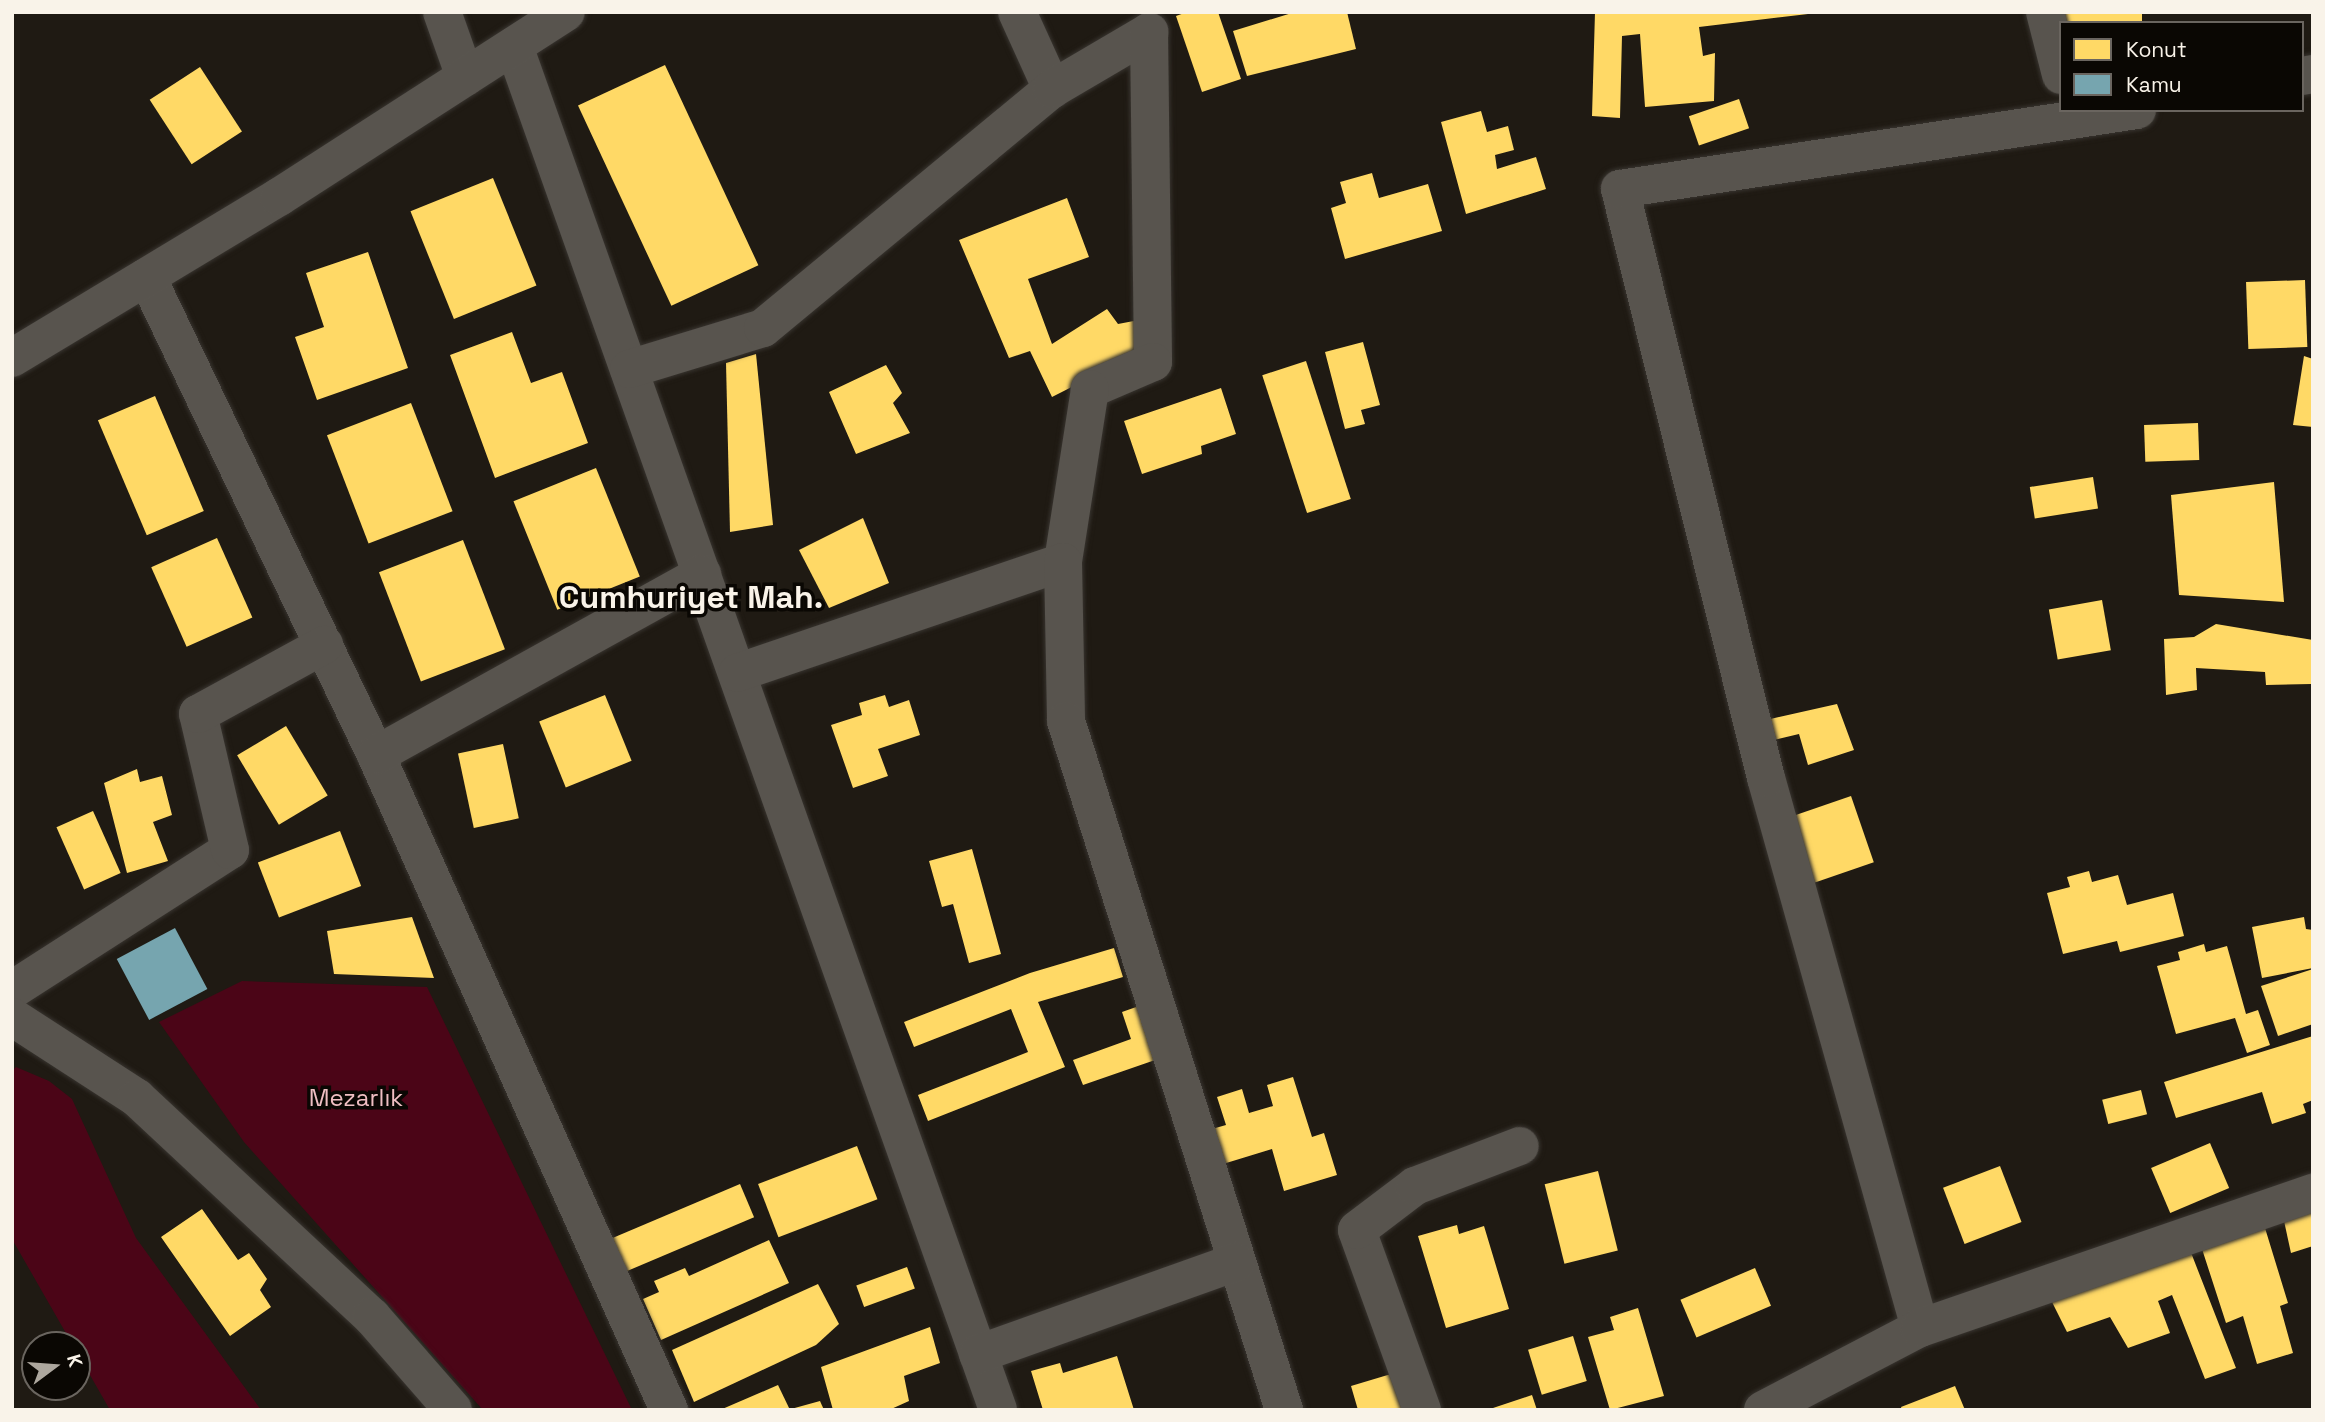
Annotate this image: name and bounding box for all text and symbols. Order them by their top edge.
legend [2059,21,2304,112]
text: Konut [2126,36,2187,63]
text: Kamu [2126,71,2182,98]
district label: Cumhuriyet Mah. [559,578,823,616]
park label: Mezarlık [309,1084,403,1112]
north arrow [21,1331,91,1401]
text: K [61,1351,88,1370]

